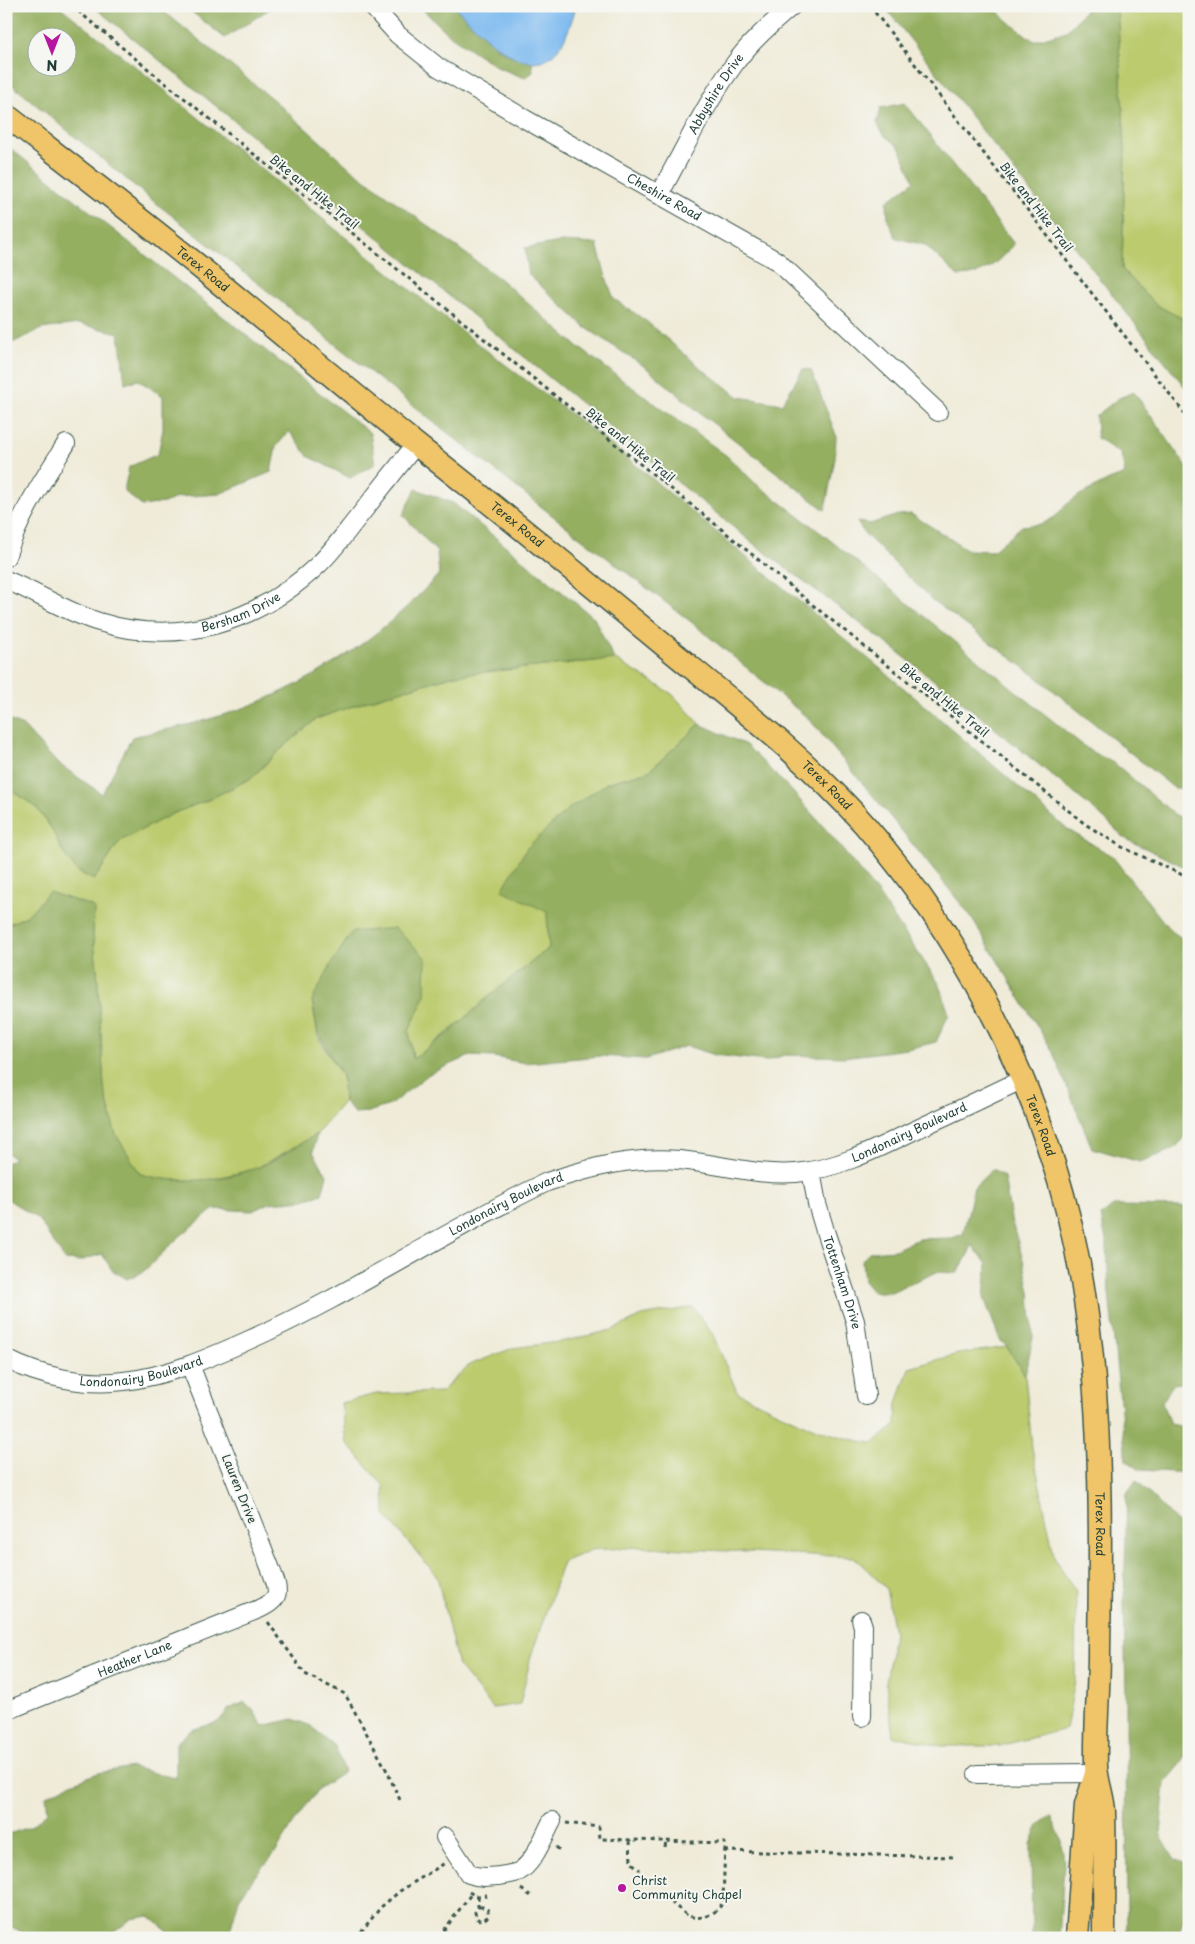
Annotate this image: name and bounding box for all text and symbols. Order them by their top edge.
north arrow [28,28,78,78]
street label: Abbyshire Drive [683,49,747,137]
text: N [46,55,58,76]
street label: Bike and Hike Trail [266,150,363,233]
street label: Bike and Hike Trail [996,157,1078,255]
street label: Cheshire Road [624,168,705,225]
street label: Terex Road [173,241,234,296]
street label: Bike and Hike Trail [582,403,679,486]
street label: Terex Road [487,497,548,551]
street label: Bersham Drive [199,587,284,636]
street label: Bike and Hike Trail [896,658,993,741]
street label: Terex Road [798,756,857,814]
street label: Terex Road [1022,1092,1061,1158]
street label: Londonairy Boulevard [849,1097,970,1166]
street label: Londonairy Boulevard [446,1167,566,1240]
street label: Tottenham Drive [819,1233,866,1330]
street label: Londonairy Boulevard [79,1351,206,1390]
street label: Lauren Drive [218,1451,262,1526]
street label: Terex Road [1091,1492,1110,1556]
street label: Heather Lane [95,1635,175,1681]
place label: Christ Community Chapel [632,1871,742,1903]
marker: Christ Community Chapel [616,1882,628,1894]

